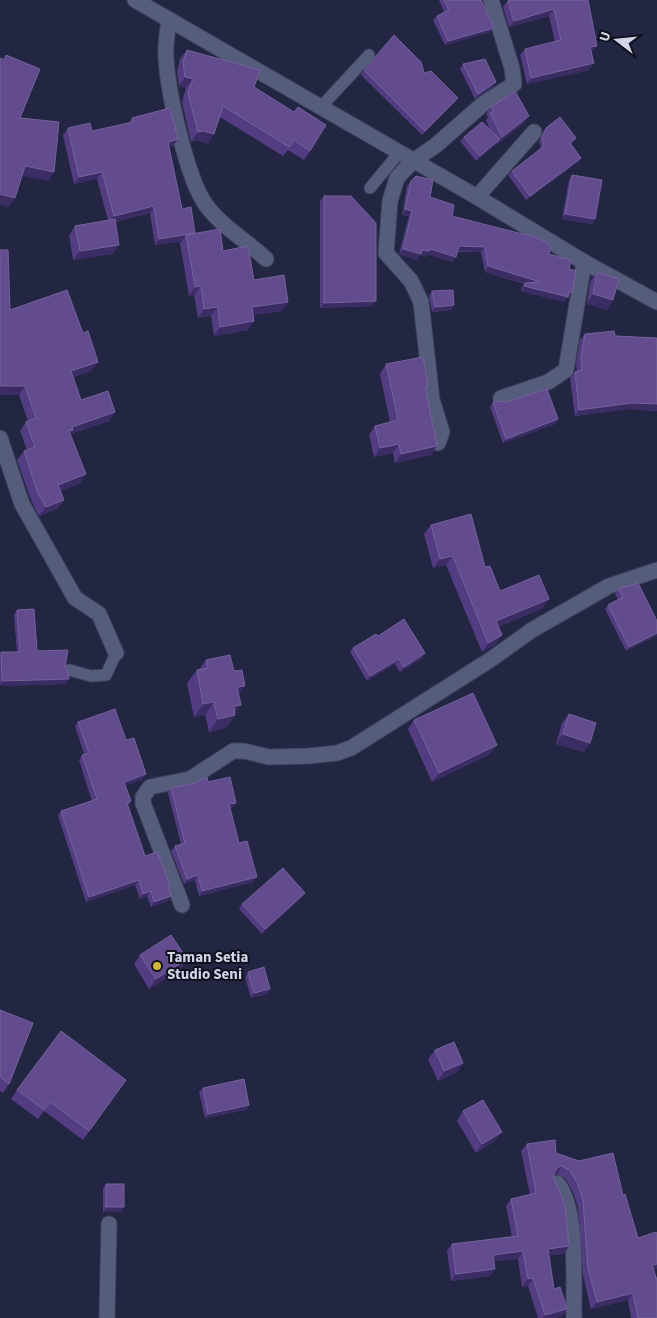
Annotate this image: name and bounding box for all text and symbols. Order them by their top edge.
north arrow [592,15,642,65]
text: U [595,29,616,44]
place label: Taman Setia Studio Seni [167,947,248,985]
marker: Taman Setia Studio Seni [151,960,163,972]

